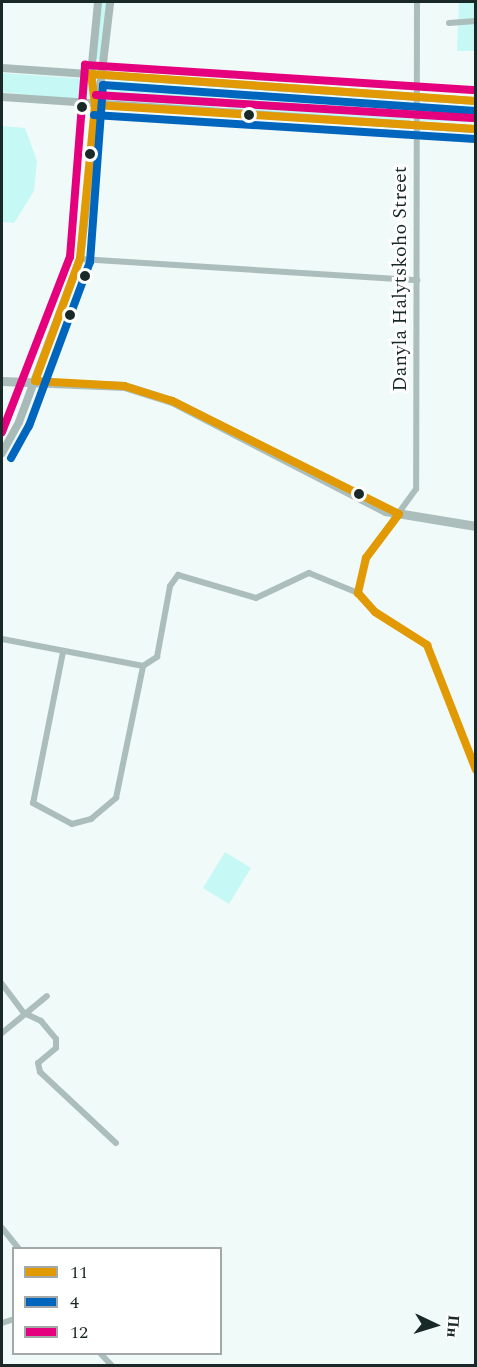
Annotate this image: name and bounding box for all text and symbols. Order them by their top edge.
unlabelled marker [76,101,88,113]
unlabelled marker [243,109,255,121]
unlabelled marker [84,148,96,160]
street label: Danyla Halytskoho Street [388,166,412,392]
unlabelled marker [79,270,91,282]
unlabelled marker [64,309,76,321]
unlabelled marker [353,488,365,500]
legend [12,1247,222,1355]
text: 11 [70,1259,88,1286]
text: 4 [70,1289,79,1316]
north arrow [405,1295,465,1355]
text: Пн [440,1314,466,1339]
text: 12 [70,1319,88,1346]

